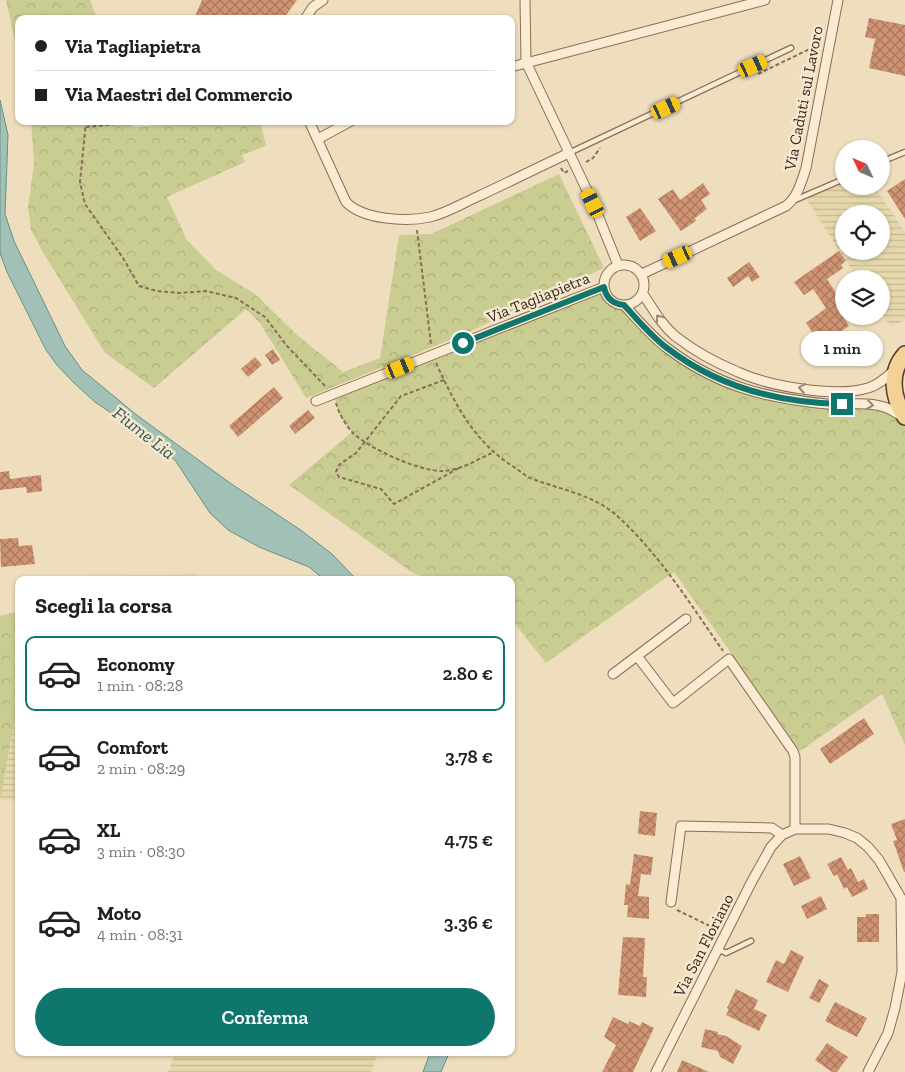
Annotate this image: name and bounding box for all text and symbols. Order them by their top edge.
street label: Via Caduti sul Lavoro [780,24,827,173]
text: Via Tagliapietra [65,35,201,58]
car [736,53,769,79]
text: Via Maestri del Commercio [65,83,293,106]
car [649,95,682,121]
north arrow [835,140,890,195]
map controls [835,140,890,325]
car [579,186,606,220]
button: locate [835,205,890,260]
car [661,244,694,270]
street label: Via Tagliapietra [483,268,593,327]
button: layers [835,270,890,325]
one-way arrow [657,315,665,324]
route start [452,332,474,354]
callout: 1 min [801,332,883,366]
text: 1 min [823,339,861,358]
car [383,355,416,381]
one-way arrow [798,383,806,393]
route end [831,393,853,415]
one-way arrow [866,400,875,410]
water label: Fiume Lia [109,402,179,464]
text: Scegli la corsa [35,592,172,619]
icon: car [37,651,82,696]
text: Economy [97,653,175,676]
text: 2.80 € [442,662,493,685]
text: 1 min · 08:28 [97,676,183,695]
icon: car [37,734,82,779]
text: Comfort [97,736,168,759]
text: 3.78 € [445,745,493,768]
text: 2 min · 08:29 [97,759,185,778]
icon: car [37,817,82,862]
text: XL [97,819,120,842]
text: 4.75 € [445,828,493,851]
text: 3 min · 08:30 [97,842,185,861]
street label: Via San Floriano [669,891,737,1001]
icon: car [37,900,82,945]
text: Moto [97,902,141,925]
text: 3.36 € [444,911,493,934]
text: 4 min · 08:31 [97,925,183,944]
button: Conferma [35,988,495,1046]

